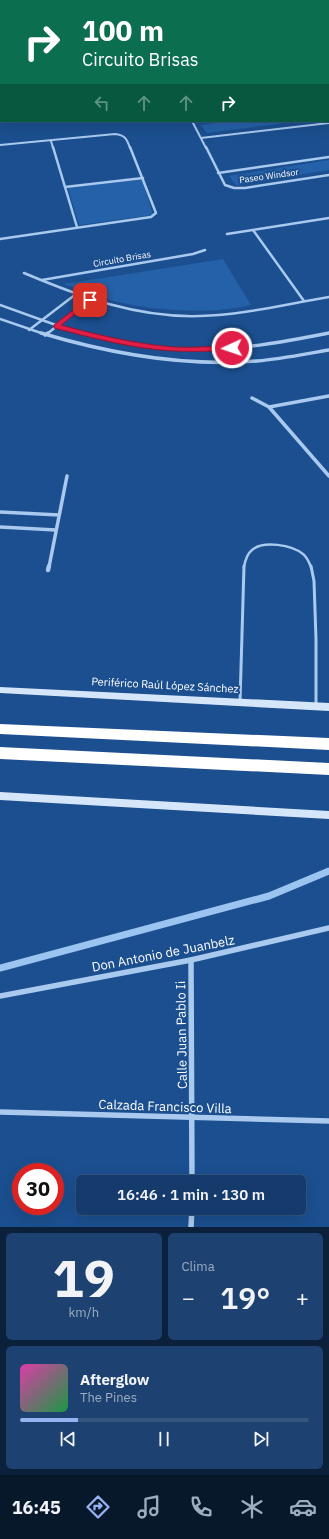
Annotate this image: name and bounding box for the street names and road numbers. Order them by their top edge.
street label: Paseo Windsor [238,166,300,185]
street label: Circuito Brisas [92,248,152,269]
street label: Periférico Raúl López Sánchez [91,674,239,696]
street label: Don Antonio de Juanbelz [90,931,236,976]
street label: Calle Juan Pablo Ii [172,981,191,1089]
street label: Calzada Francisco Villa [98,1096,232,1117]

